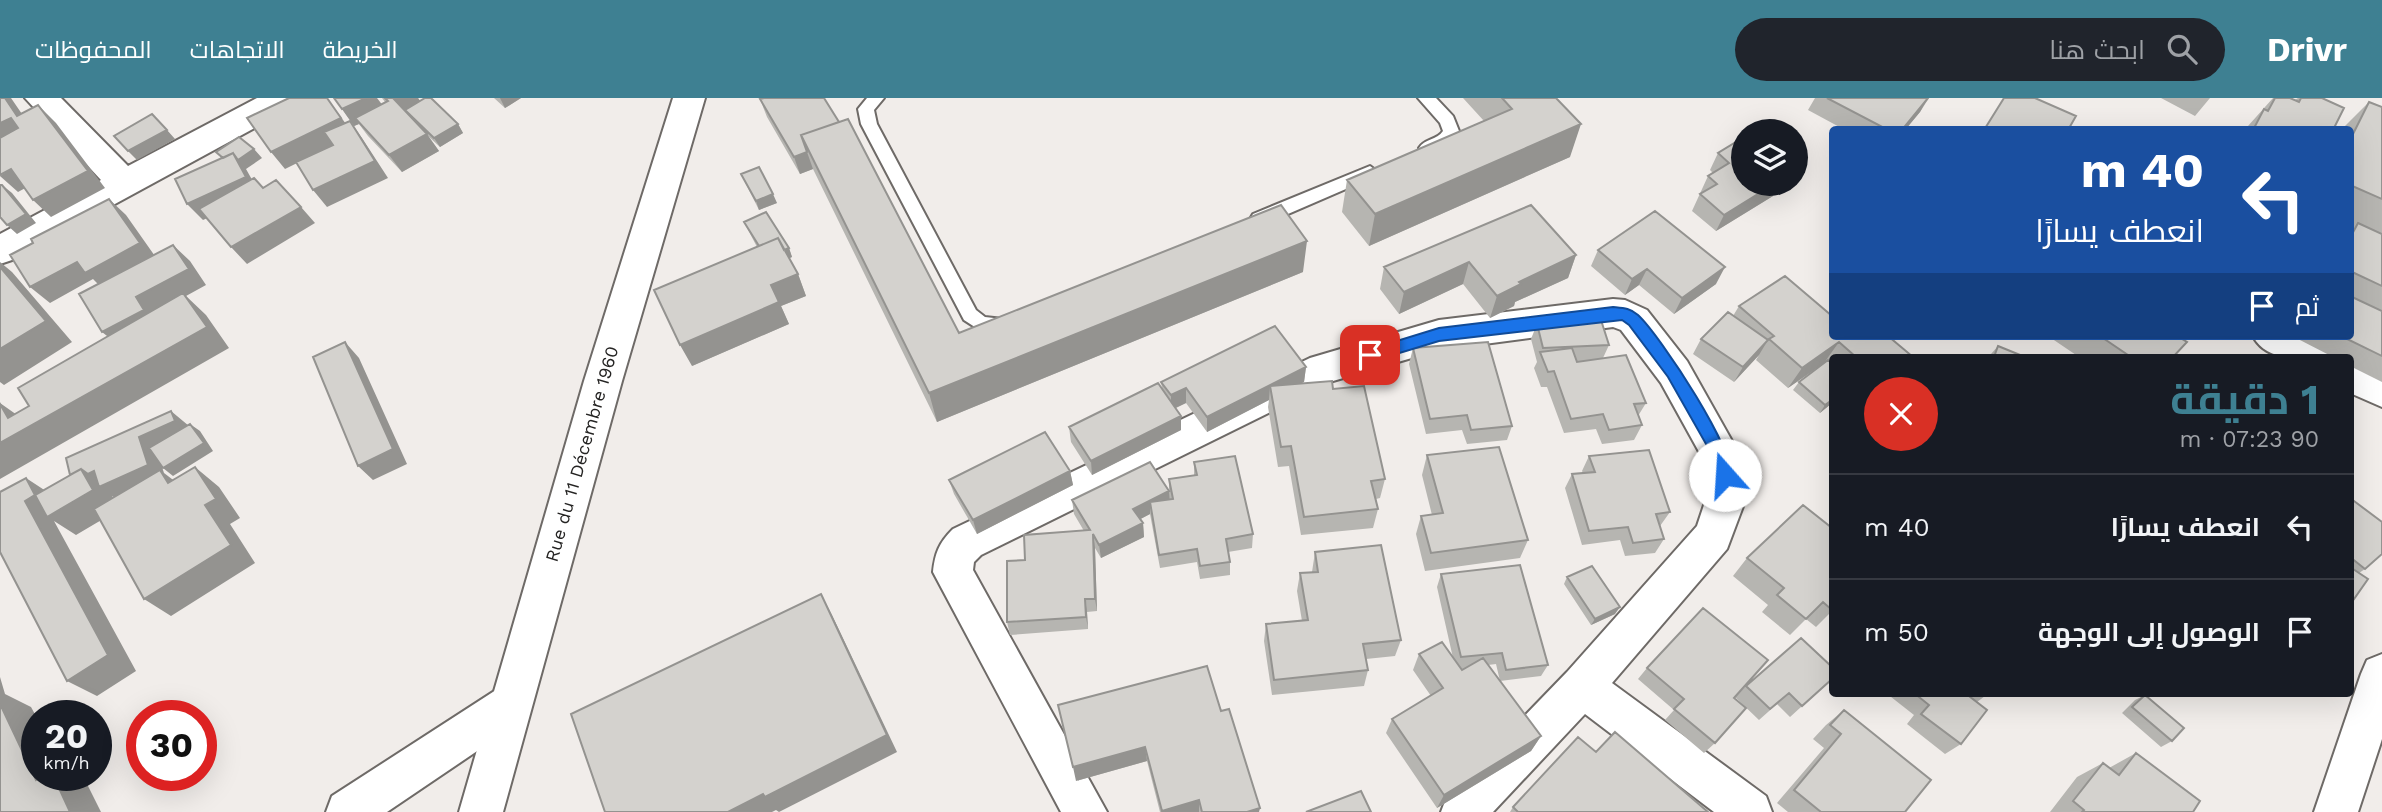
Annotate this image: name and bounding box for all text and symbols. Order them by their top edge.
search box [1735,18,2225,81]
icon: search [2163,30,2201,68]
text: Drivr [2267,30,2347,69]
text: ابحث هنا [2049,35,2145,65]
text: المحفوظات [35,36,152,64]
text: الاتجاهات [190,36,285,64]
text: الخريطة [323,36,398,64]
map controls [1731,119,1808,196]
button: layers [1731,119,1808,196]
text: 40 m [2081,141,2204,199]
icon: left [2228,154,2319,245]
text: انعطف يسارًا [2035,212,2204,250]
icon: arrive [2243,287,2281,325]
text: ثم [2295,292,2319,322]
pin [1340,325,1400,385]
icon: arrive [1351,336,1389,374]
street label: Rue du 11 Décembre 1960 [541,344,622,564]
text: 1 دقيقة [2170,375,2319,424]
button: close [1864,377,1938,451]
text: 90 m · 07:23 [2179,426,2319,453]
position arrow [1688,438,1762,512]
icon: left [2281,508,2319,546]
text: 40 m [1864,512,1930,542]
text: انعطف يسارًا [2111,512,2260,542]
icon: arrive [2281,613,2319,651]
text: 50 m [1864,617,1929,647]
text: الوصول إلى الوجهة [2038,617,2260,647]
speed limit sign: 30 [126,700,217,791]
text: 20 [45,715,88,757]
text: km/h [43,752,90,773]

